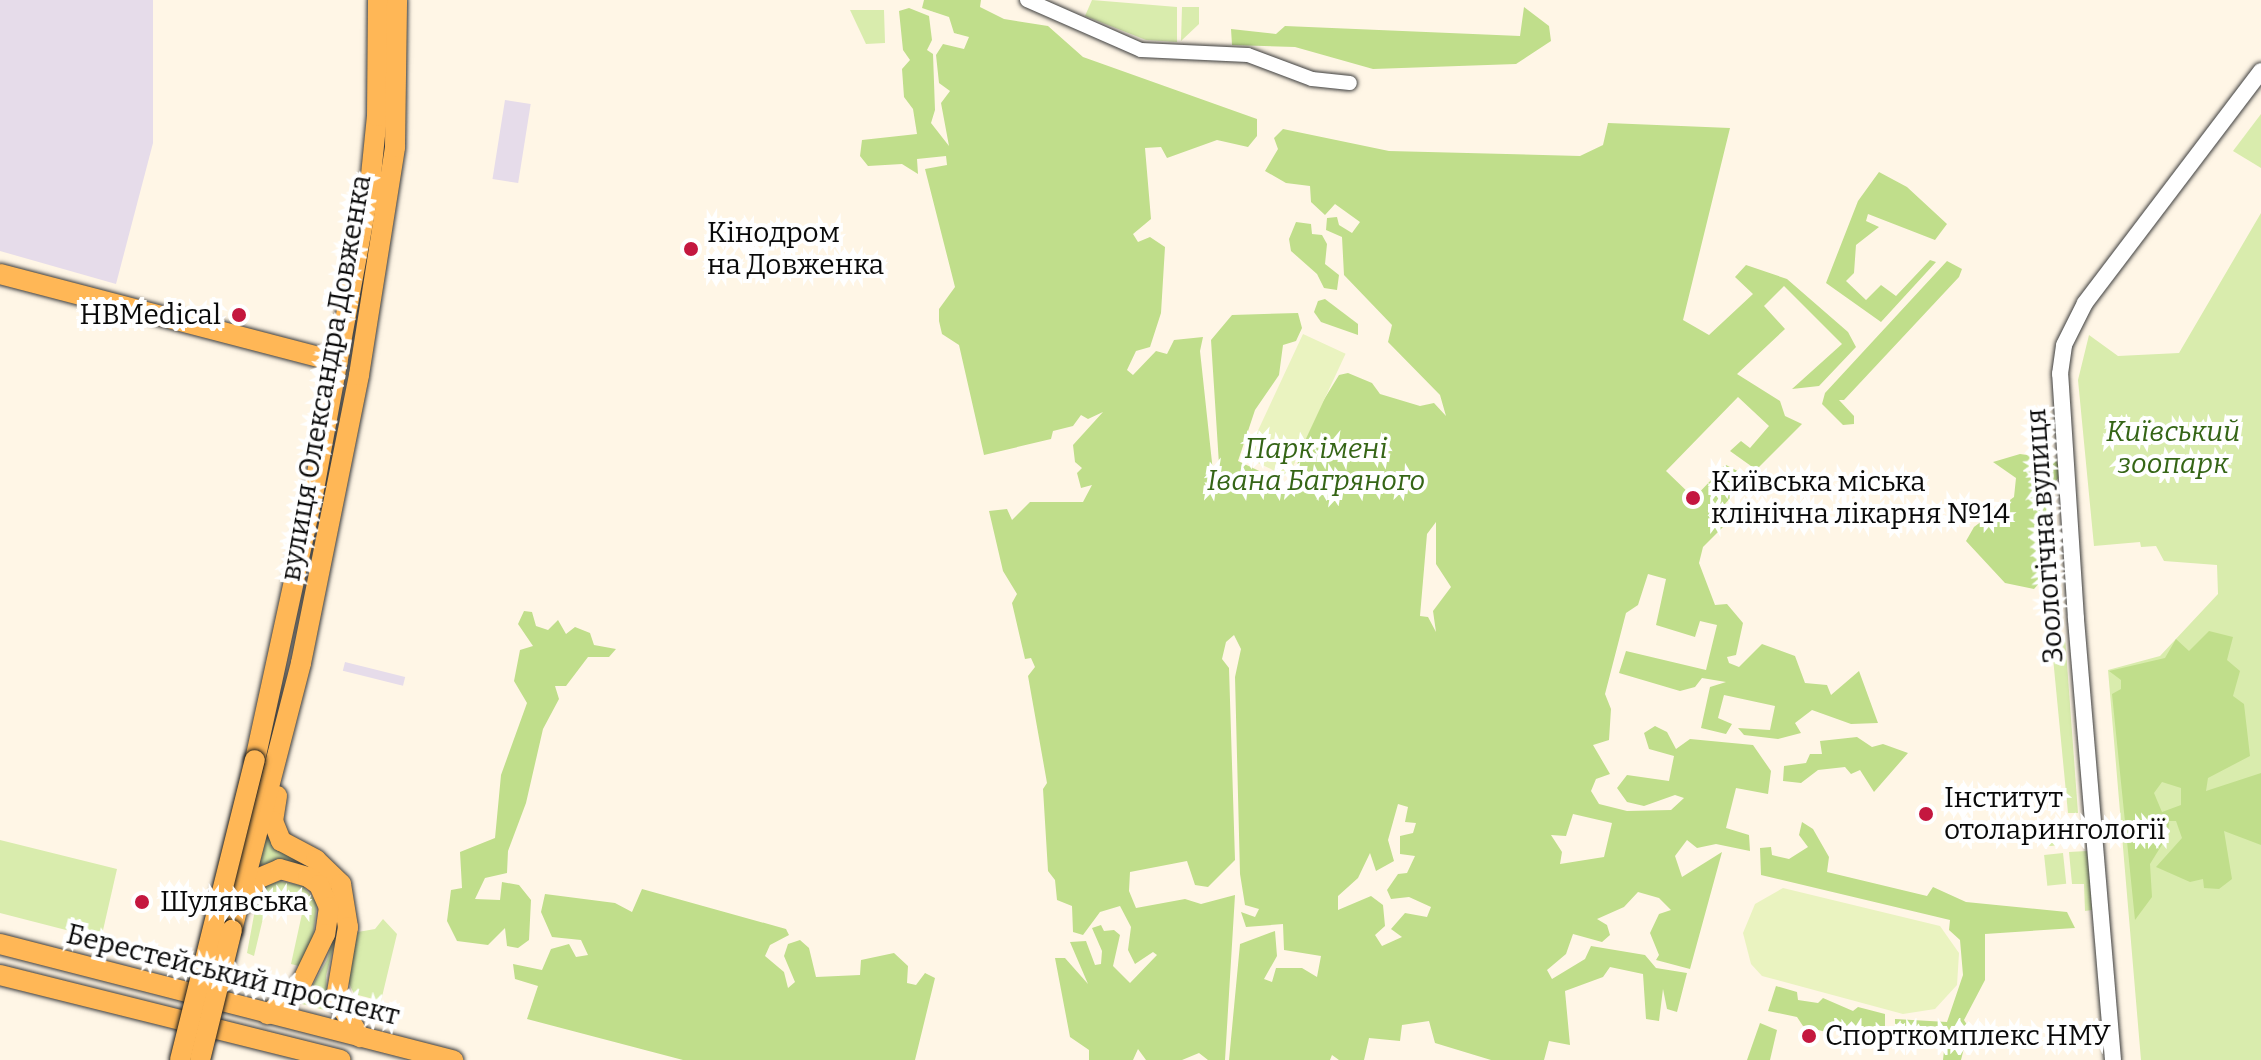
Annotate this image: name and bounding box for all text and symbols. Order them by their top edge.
street label: вулиця Олександра Довженка [274,172,378,584]
place label: Кінодром на Довженка [707,216,884,282]
marker: Кінодром на Довженка [682,240,700,258]
place label: HBMedical [79,298,221,332]
marker: HBMedical [228,304,250,326]
street label: Зоологічна вулиця [2019,408,2071,664]
park label: Київський зоопарк [2106,415,2240,481]
park label: Парк імені Івана Багряного [1207,432,1425,498]
place label: Київська міська клінічна лікарня №14 [1711,465,2010,531]
marker: Київська міська клінічна лікарня №14 [1682,487,1704,509]
place label: Інститут отоларингології [1944,781,2165,847]
marker: Інститут отоларингології [1915,803,1937,825]
place label: Шулявська [160,885,308,919]
marker: Шулявська [131,891,153,913]
street label: Берестейський проспект [63,917,403,1033]
place label: Спорткомплекс НМУ [1825,1019,2111,1053]
marker: Спорткомплекс НМУ [1800,1027,1818,1045]

